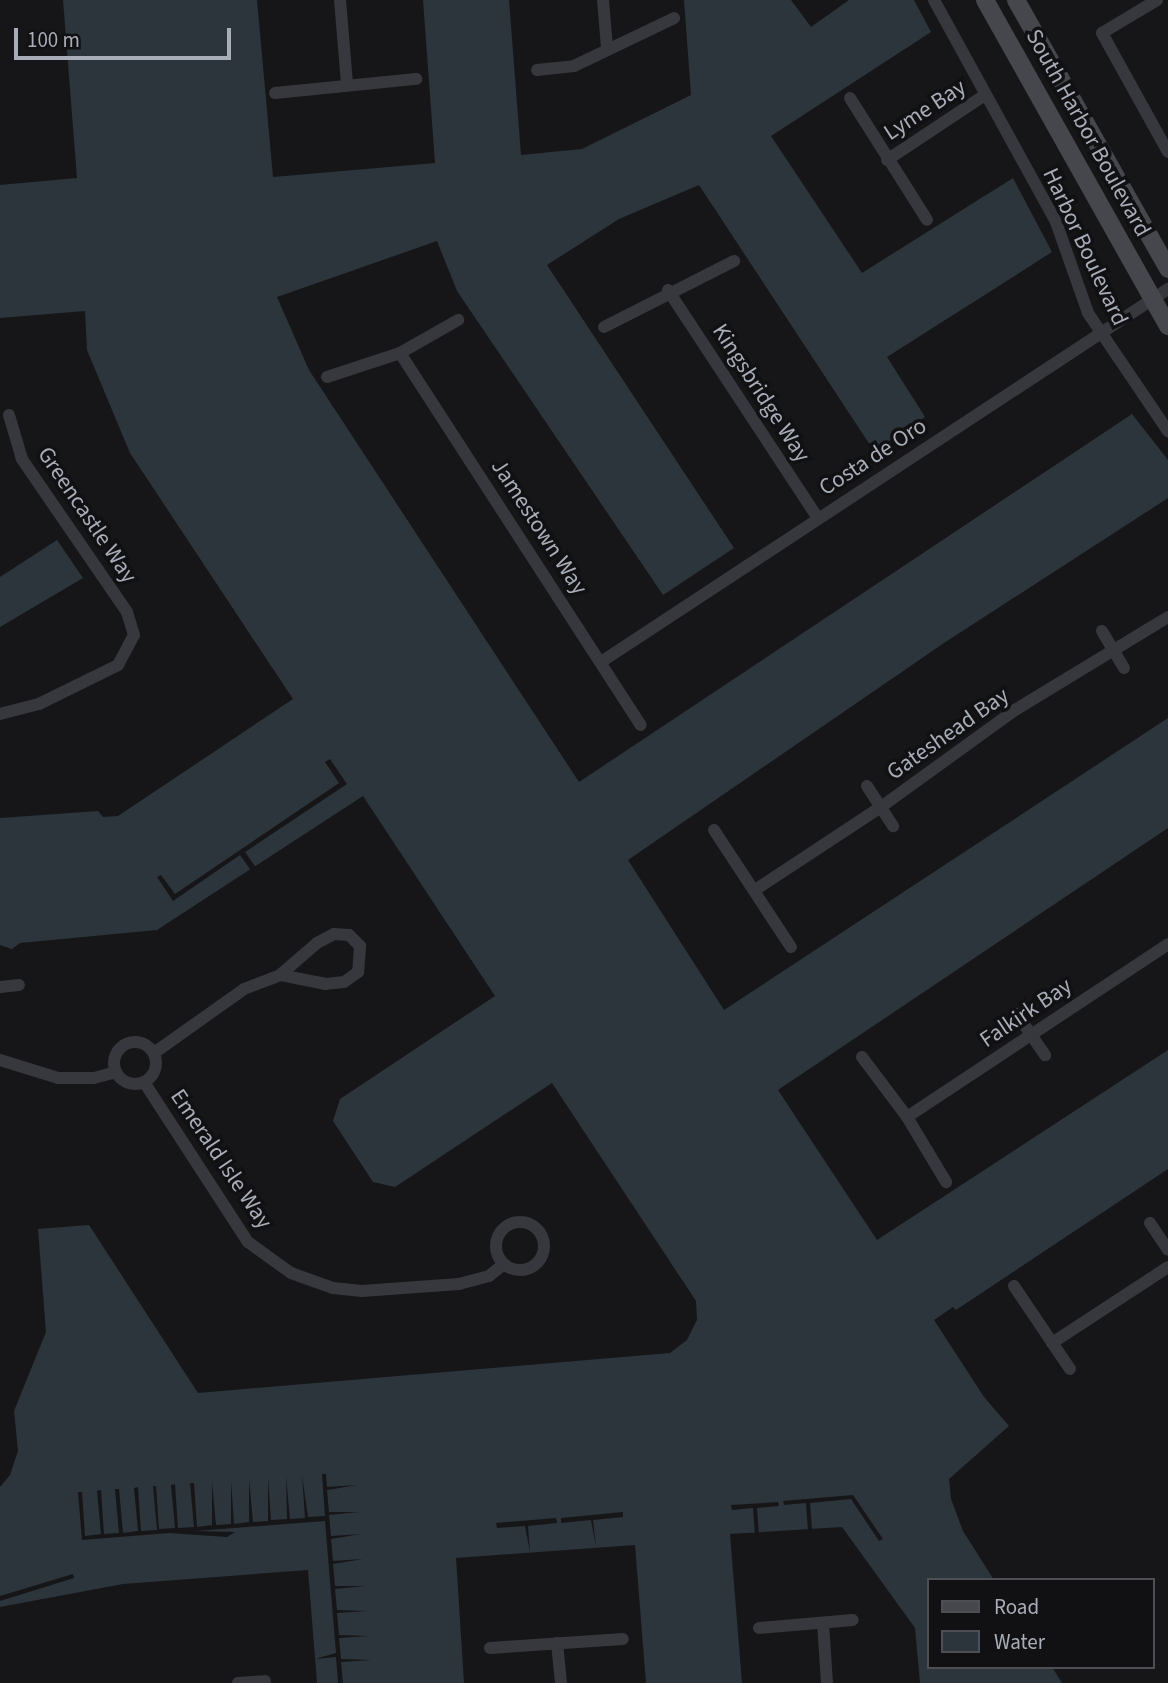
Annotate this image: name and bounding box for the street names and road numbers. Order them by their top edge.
street label: South Harbor Boulevard [1020,25,1156,241]
street label: Lyme Bay [879,73,971,147]
street label: Harbor Boulevard [1036,164,1134,330]
street label: Kingsbridge Way [706,319,816,467]
street label: Costa de Oro [814,412,932,502]
street label: Greencastle Way [31,442,143,588]
street label: Jamestown Way [485,454,593,600]
street label: Gateshead Bay [882,682,1014,786]
street label: Falkirk Bay [975,972,1077,1054]
street label: Emerald Isle Way [164,1084,278,1234]

